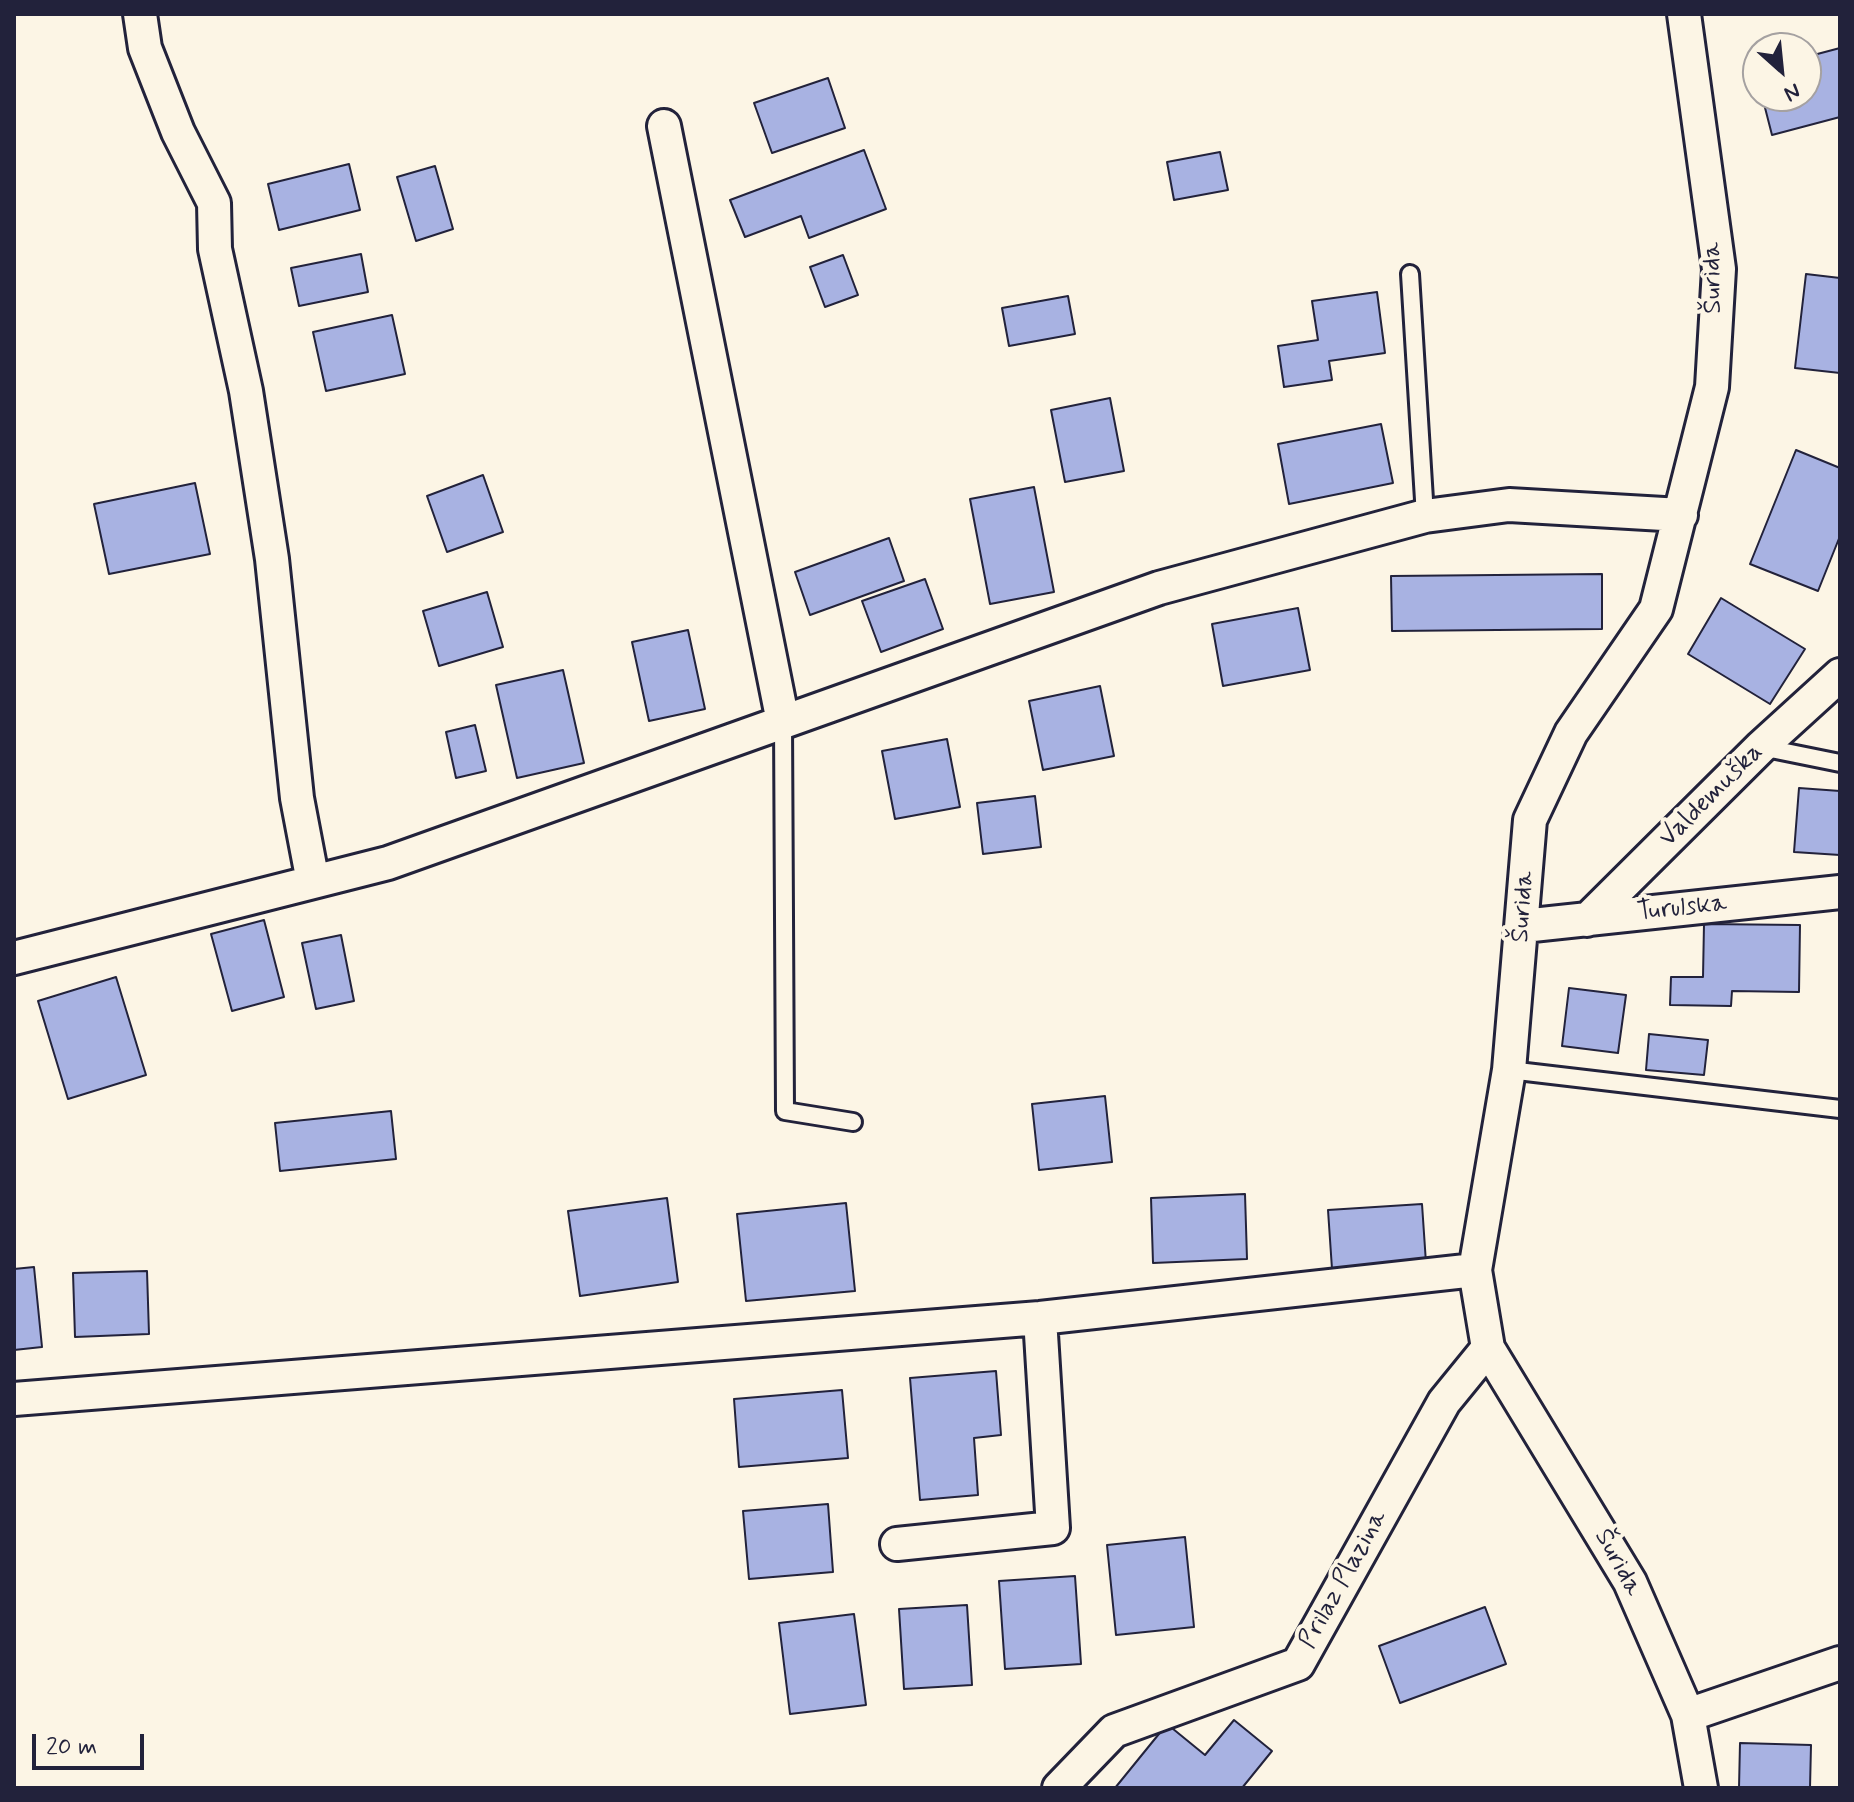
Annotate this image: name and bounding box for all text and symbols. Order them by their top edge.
north arrow [1742,32,1822,112]
text: N [1779,76,1805,107]
street label: Šurida [1698,242,1730,314]
street label: Valdemuška [1654,738,1770,854]
street label: Šurida [1506,870,1542,944]
street label: Turulska [1636,889,1728,929]
street label: Prilaz Plazina [1293,1505,1395,1655]
street label: Šurida [1586,1524,1648,1602]
scale bar [36,1718,148,1768]
text: 20 m [46,1732,97,1763]

